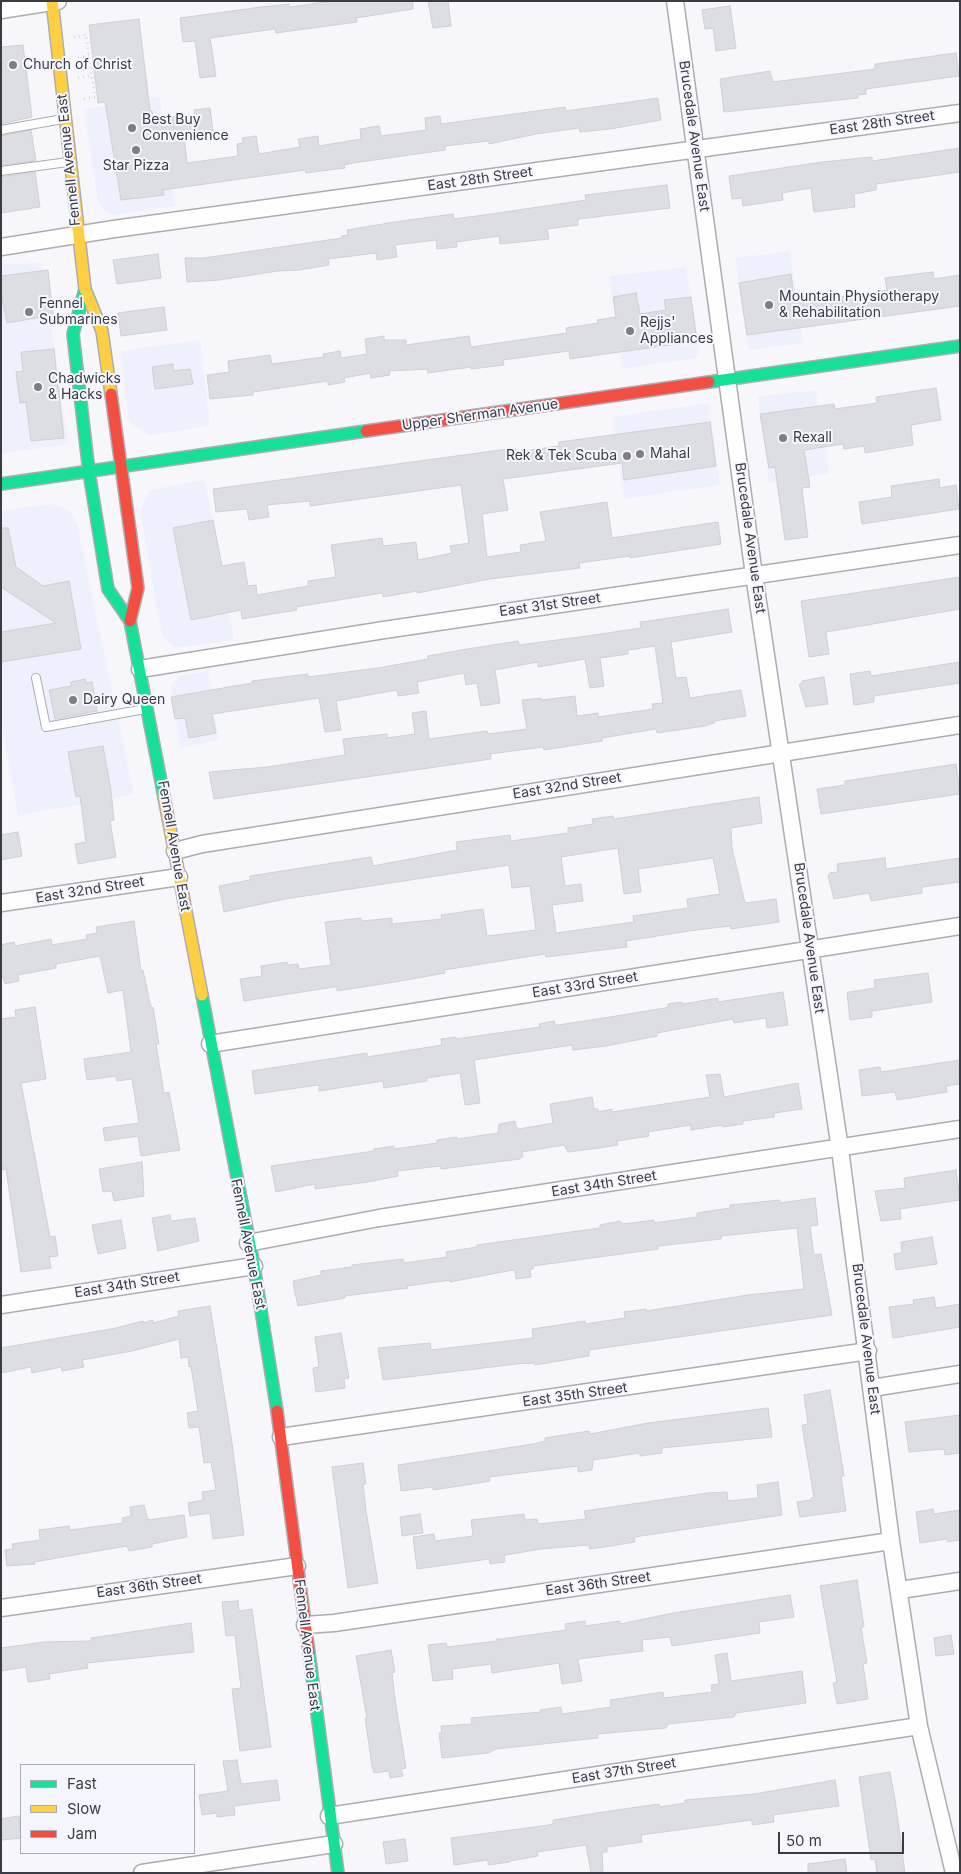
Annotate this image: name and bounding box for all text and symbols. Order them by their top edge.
place label: Church of Christ [23,57,132,73]
marker: Church of Christ [7,59,19,71]
street label: Brucedale Avenue East [675,59,713,213]
street label: Fennell Avenue East [54,93,84,227]
street label: East 28th Street [829,107,935,139]
place label: Best Buy Convenience [142,112,229,144]
marker: Best Buy Convenience [126,122,138,134]
marker: Star Pizza [130,144,142,156]
place label: Star Pizza [103,158,169,174]
street label: East 28th Street [427,163,533,195]
place label: Mountain Physiotherapy & Rehabilitation [779,289,939,322]
place label: Fennel Submarines [39,296,118,328]
marker: Mountain Physiotherapy & Rehabilitation [763,299,775,311]
marker: Fennel Submarines [23,306,35,318]
place label: Rejjs' Appliances [640,315,713,348]
marker: Rejjs' Appliances [624,325,636,337]
place label: Chadwicks & Hacks [48,371,121,404]
marker: Chadwicks & Hacks [32,381,44,393]
street label: Upper Sherman Avenue [401,396,559,434]
place label: Rexall [793,430,832,446]
marker: Rexall [777,432,789,444]
place label: Mahal [650,446,690,462]
place label: Rek & Tek Scuba [506,448,617,464]
marker: Mahal [634,448,646,460]
marker: Rek & Tek Scuba [621,450,633,462]
street label: Brucedale Avenue East [731,461,769,615]
street label: East 31st Street [498,590,602,620]
place label: Dairy Queen [83,692,165,708]
marker: Dairy Queen [67,694,79,706]
street label: East 32nd Street [512,769,622,803]
street label: Fennell Avenue East [154,779,194,913]
street label: Brucedale Avenue East [790,861,828,1015]
street label: East 32nd Street [35,873,145,907]
street label: East 33rd Street [531,968,639,1002]
street label: East 34th Street [550,1167,658,1201]
street label: Fennell Avenue East [227,1177,269,1311]
street label: Brucedale Avenue East [848,1262,884,1416]
street label: East 34th Street [73,1268,181,1302]
street label: East 35th Street [522,1379,628,1411]
street label: East 36th Street [544,1568,652,1600]
street label: East 36th Street [95,1570,203,1602]
street label: Fennell Avenue East [291,1578,323,1712]
street label: East 37th Street [571,1754,677,1788]
legend [20,1764,195,1854]
text: Fast [67,1774,97,1793]
text: Slow [67,1799,101,1818]
scale bar [781,1822,907,1854]
text: Jam [67,1824,97,1843]
text: 50 m [786,1831,822,1850]

